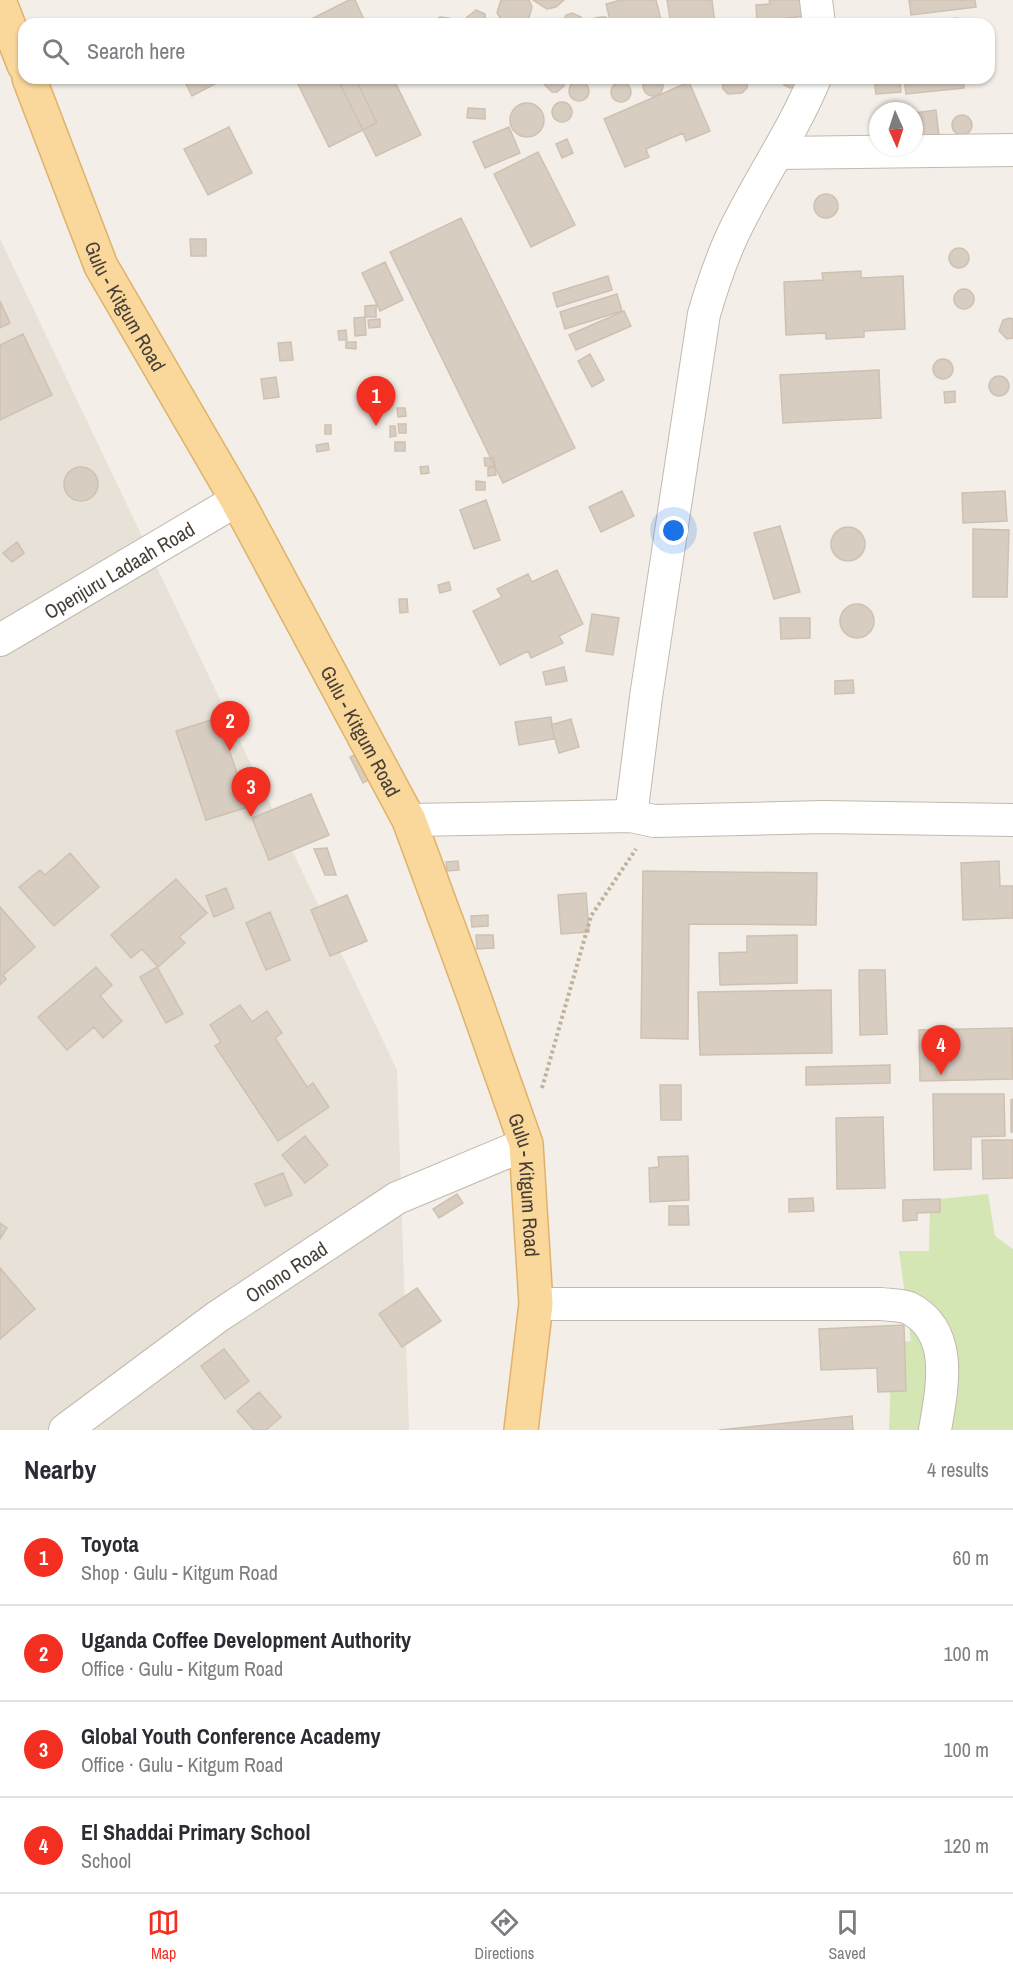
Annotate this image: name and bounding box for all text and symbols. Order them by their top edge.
search box [18,18,995,84]
icon: search [39,35,72,68]
text: Search here [87,36,185,66]
north arrow [869,102,923,156]
street label: Gulu - Kitgum Road [79,237,173,376]
pin: 1 [356,376,395,426]
street label: Openjuru Ladaah Road [39,515,199,625]
your location [659,516,688,545]
street label: Gulu - Kitgum Road [315,661,407,801]
pin: 2 [210,702,250,751]
pin: 3 [232,768,270,817]
pin: 4 [922,1026,960,1075]
street label: Gulu - Kitgum Road [503,1109,547,1257]
street label: Onono Road [240,1235,332,1308]
text: Nearby [24,1452,96,1487]
text: 4 results [927,1456,989,1483]
text: Toyota [81,1529,139,1559]
text: 1 [39,1544,48,1571]
text: 60 m [953,1544,989,1571]
text: Shop · Gulu - Kitgum Road [81,1559,278,1586]
text: Uganda Coffee Development Authority [81,1625,411,1655]
text: 2 [39,1640,48,1667]
text: 100 m [943,1640,989,1667]
text: Office · Gulu - Kitgum Road [81,1655,283,1682]
text: Global Youth Conference Academy [81,1721,380,1751]
text: 3 [39,1736,48,1763]
text: 100 m [943,1736,989,1763]
text: Office · Gulu - Kitgum Road [81,1751,283,1778]
text: El Shaddai Primary School [81,1817,311,1847]
text: 4 [39,1832,48,1859]
text: 120 m [943,1832,989,1859]
text: School [81,1847,131,1874]
tab: Map [147,1906,180,1964]
tab: Directions [474,1906,534,1964]
tab: Saved [829,1906,866,1964]

